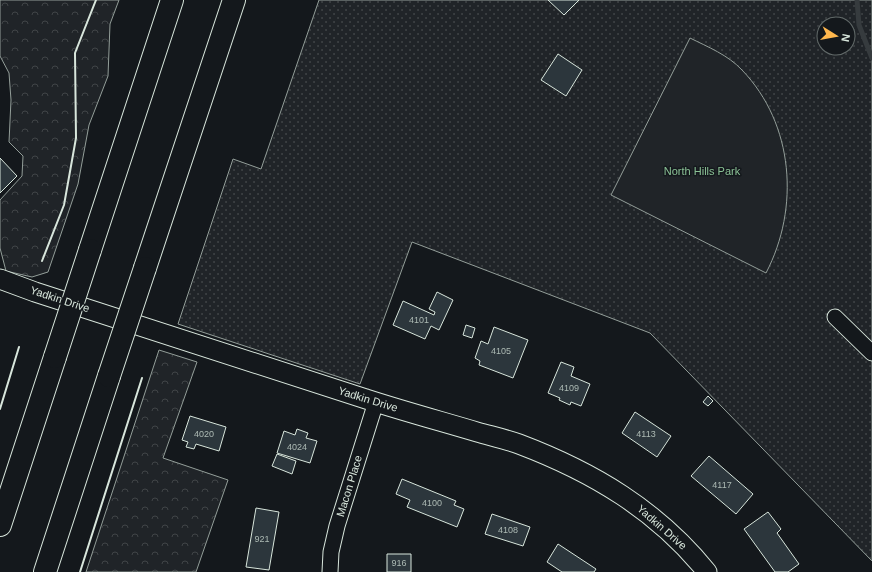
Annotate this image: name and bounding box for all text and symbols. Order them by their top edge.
north arrow [816,16,856,56]
text: N [839,33,852,43]
park label: North Hills Park [664,165,741,177]
street label: Yadkin Drive [29,284,91,314]
house number: 4101 [409,315,429,325]
house number: 4105 [491,346,511,356]
house number: 4109 [559,383,579,393]
street label: Yadkin Drive [337,384,399,414]
house number: 4020 [194,429,214,439]
house number: 4113 [636,429,656,439]
house number: 4024 [287,442,307,452]
street label: Macon Place [334,454,364,518]
house number: 4117 [712,480,732,490]
house number: 4100 [422,498,442,508]
street label: Yadkin Drive [635,502,689,552]
house number: 4108 [498,525,518,535]
house number: 921 [254,534,270,544]
house number: 916 [391,558,407,568]

